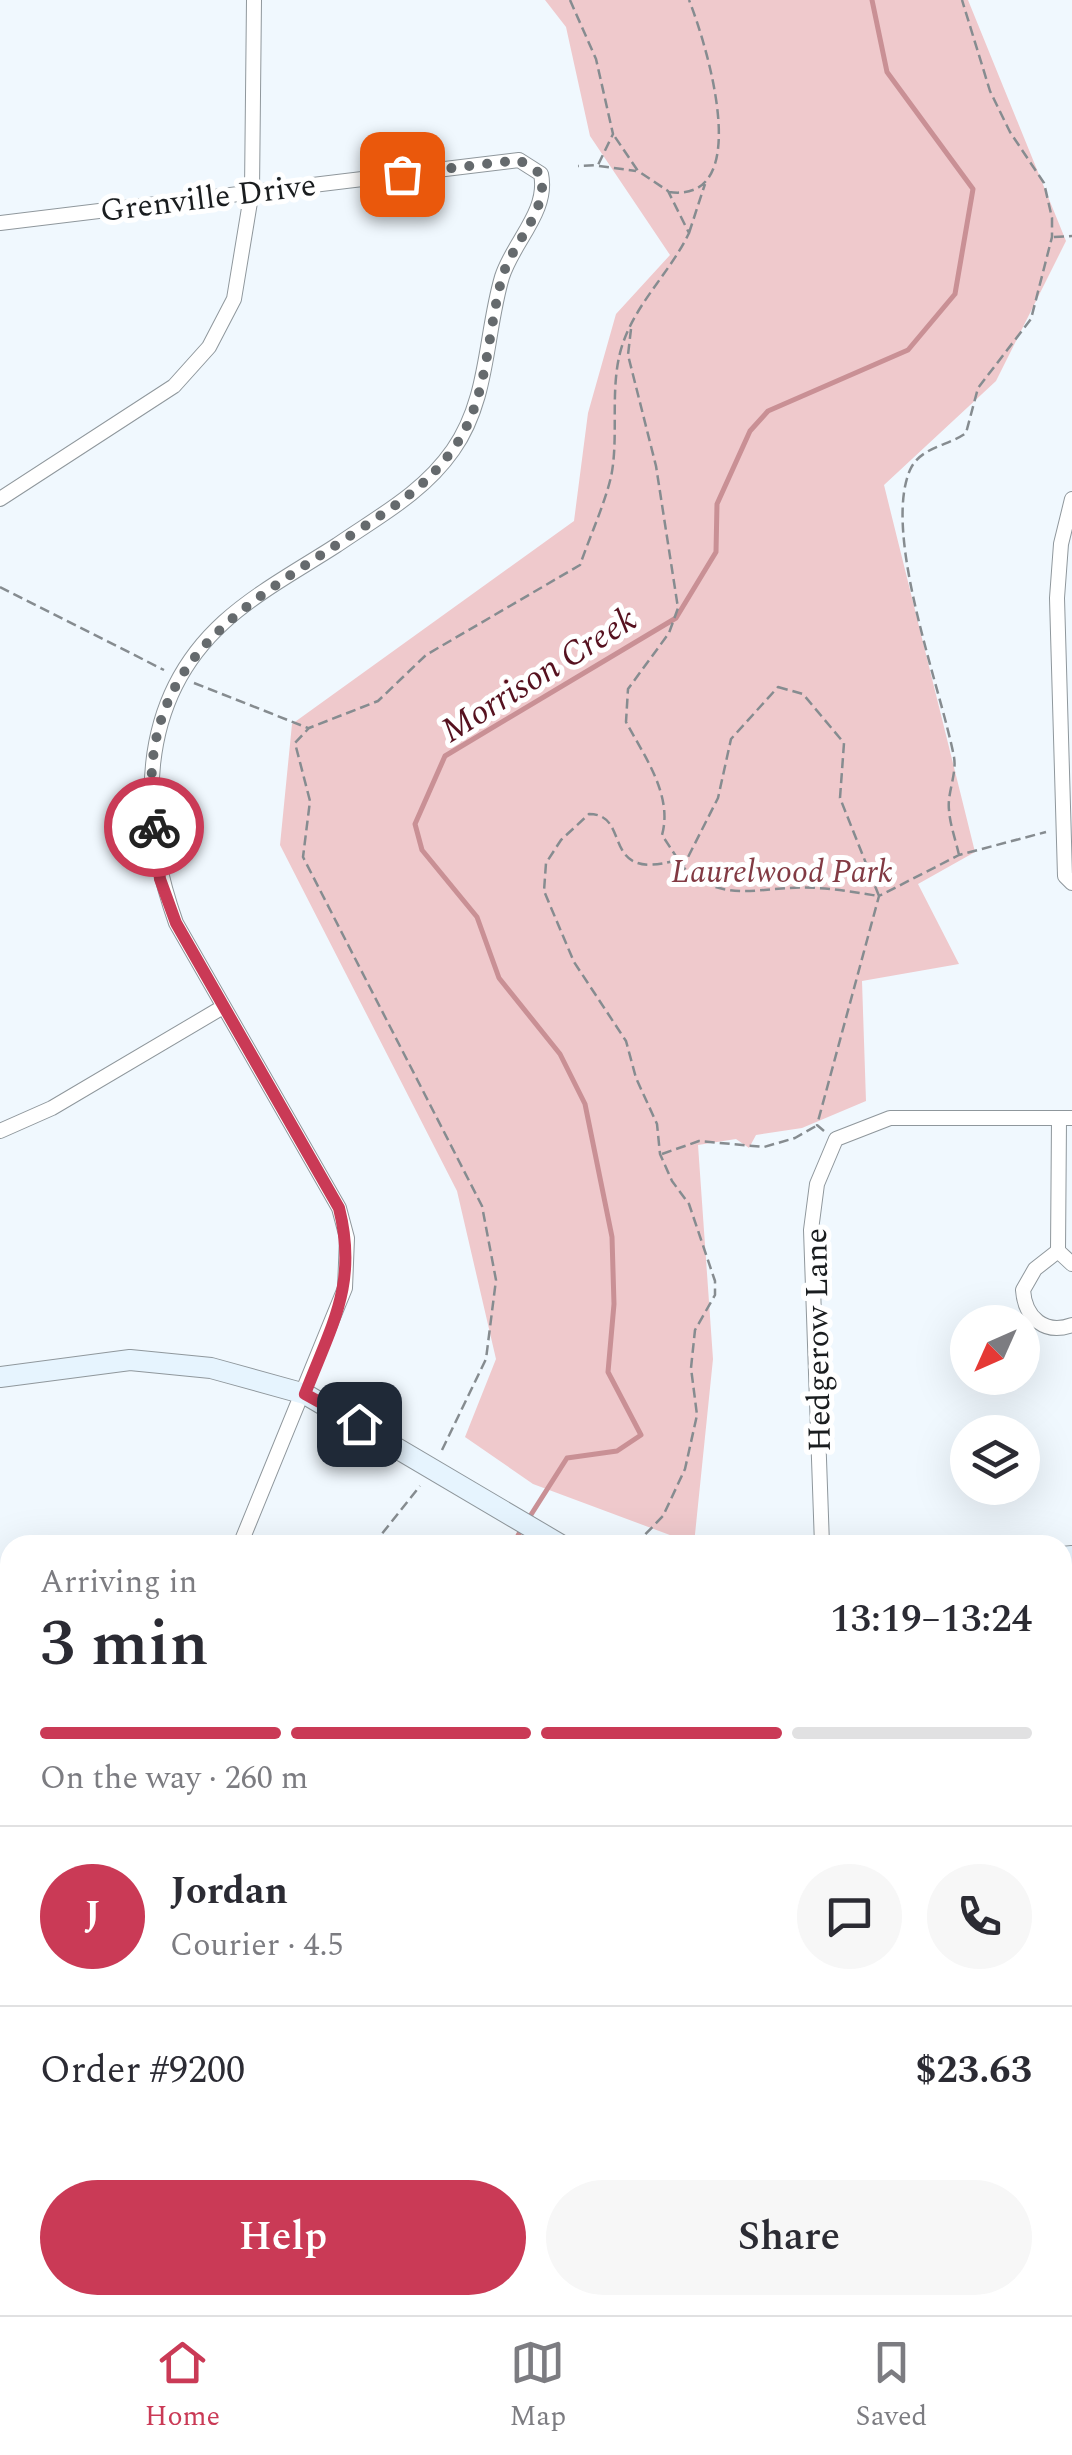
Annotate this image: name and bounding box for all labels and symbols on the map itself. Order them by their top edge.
pin [360,132,445,217]
street label: Grenville Drive [97,161,319,236]
water label: Morrison Creek [430,594,647,757]
courier [104,777,204,877]
park label: Laurelwood Park [671,848,893,897]
street label: Hedgerow Lane [792,1228,845,1452]
north arrow [950,1305,1040,1395]
pin [317,1382,402,1467]

